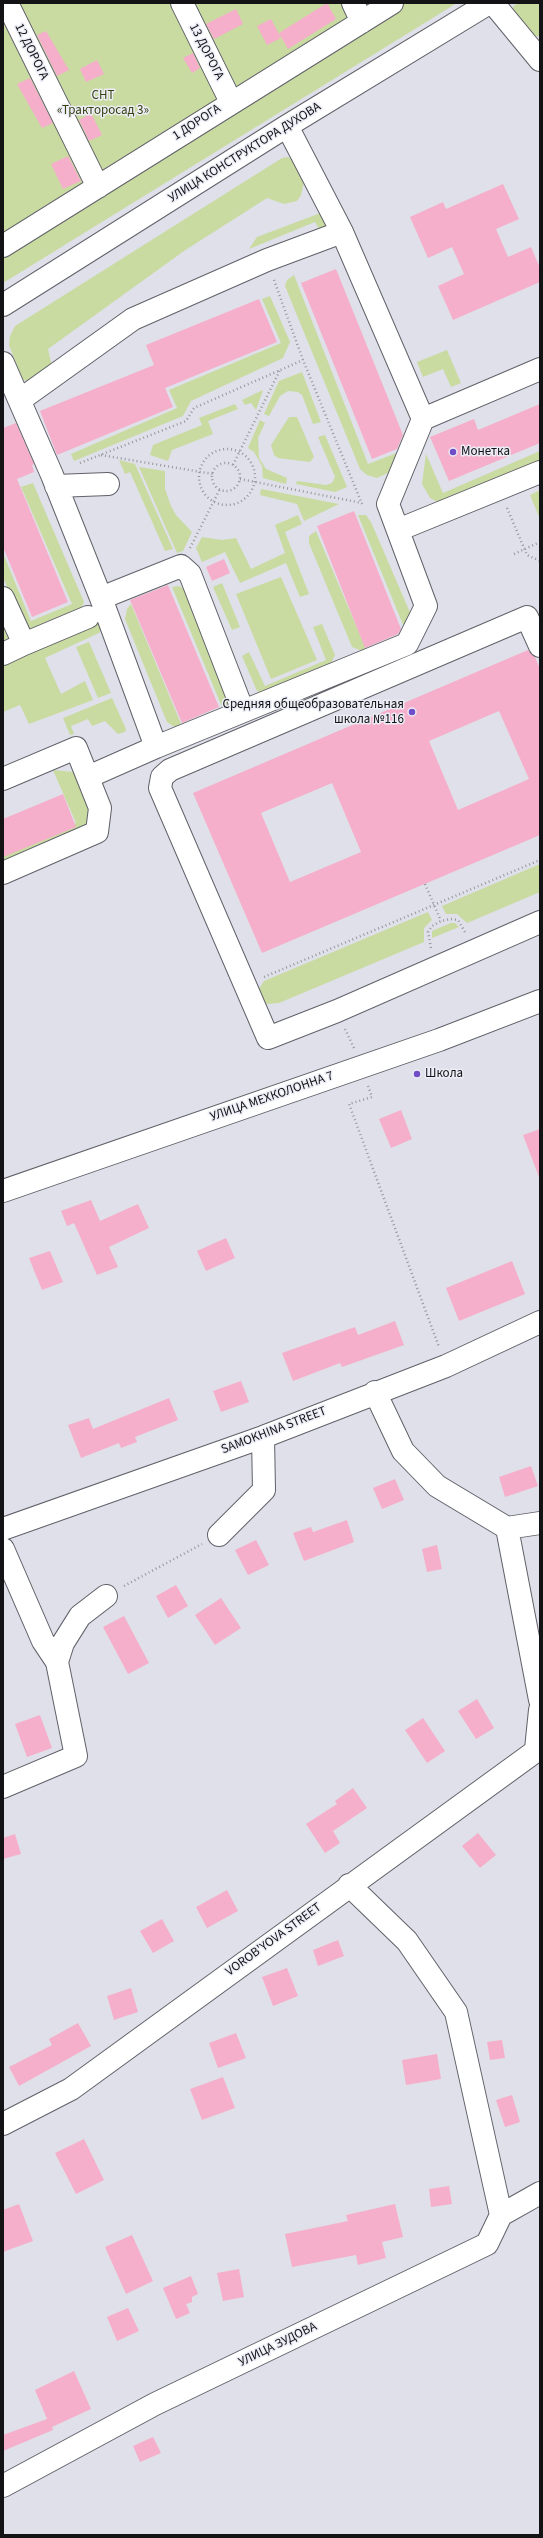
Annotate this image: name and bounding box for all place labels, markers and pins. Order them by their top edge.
place label: Монетка [461,444,510,460]
marker: Монетка [448,447,458,457]
place label: Средняя общеобразовательная школа №116 [222,697,404,728]
marker: Средняя общеобразовательная школа №116 [407,707,417,717]
place label: Школа [425,1066,463,1082]
marker: Школа [412,1069,422,1079]

